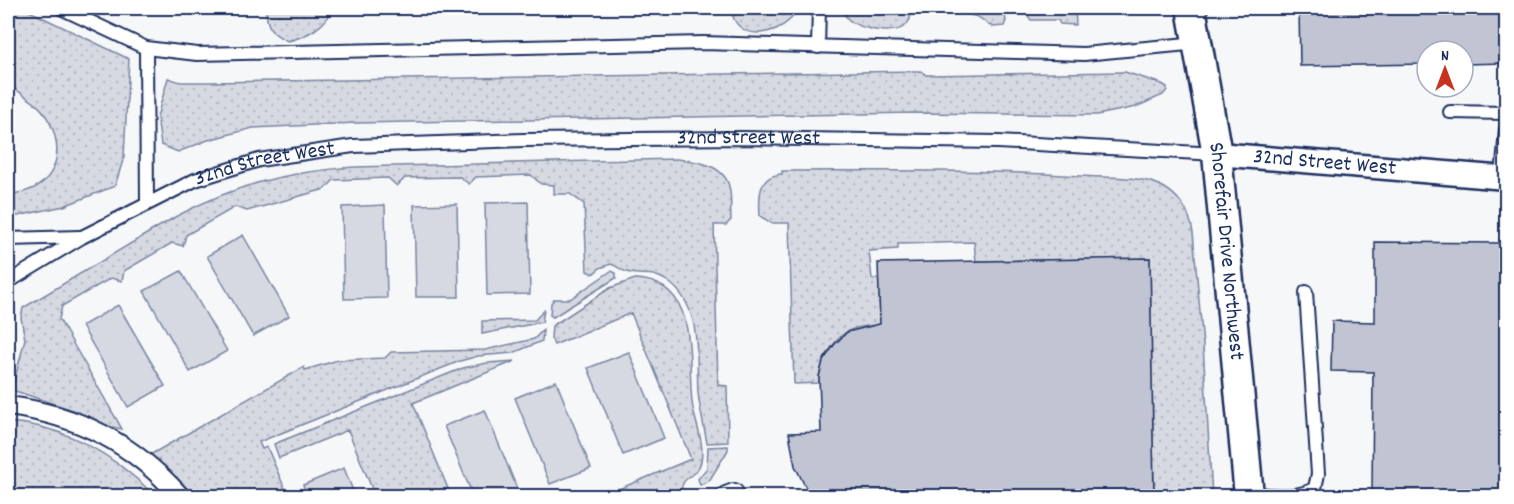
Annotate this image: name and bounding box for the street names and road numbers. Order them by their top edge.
street label: 32nd Street West [677,122,820,155]
street label: 32nd Street West [191,133,337,195]
street label: Shorefair Drive Northwest [1200,140,1252,362]
street label: 32nd Street West [1252,142,1397,184]

